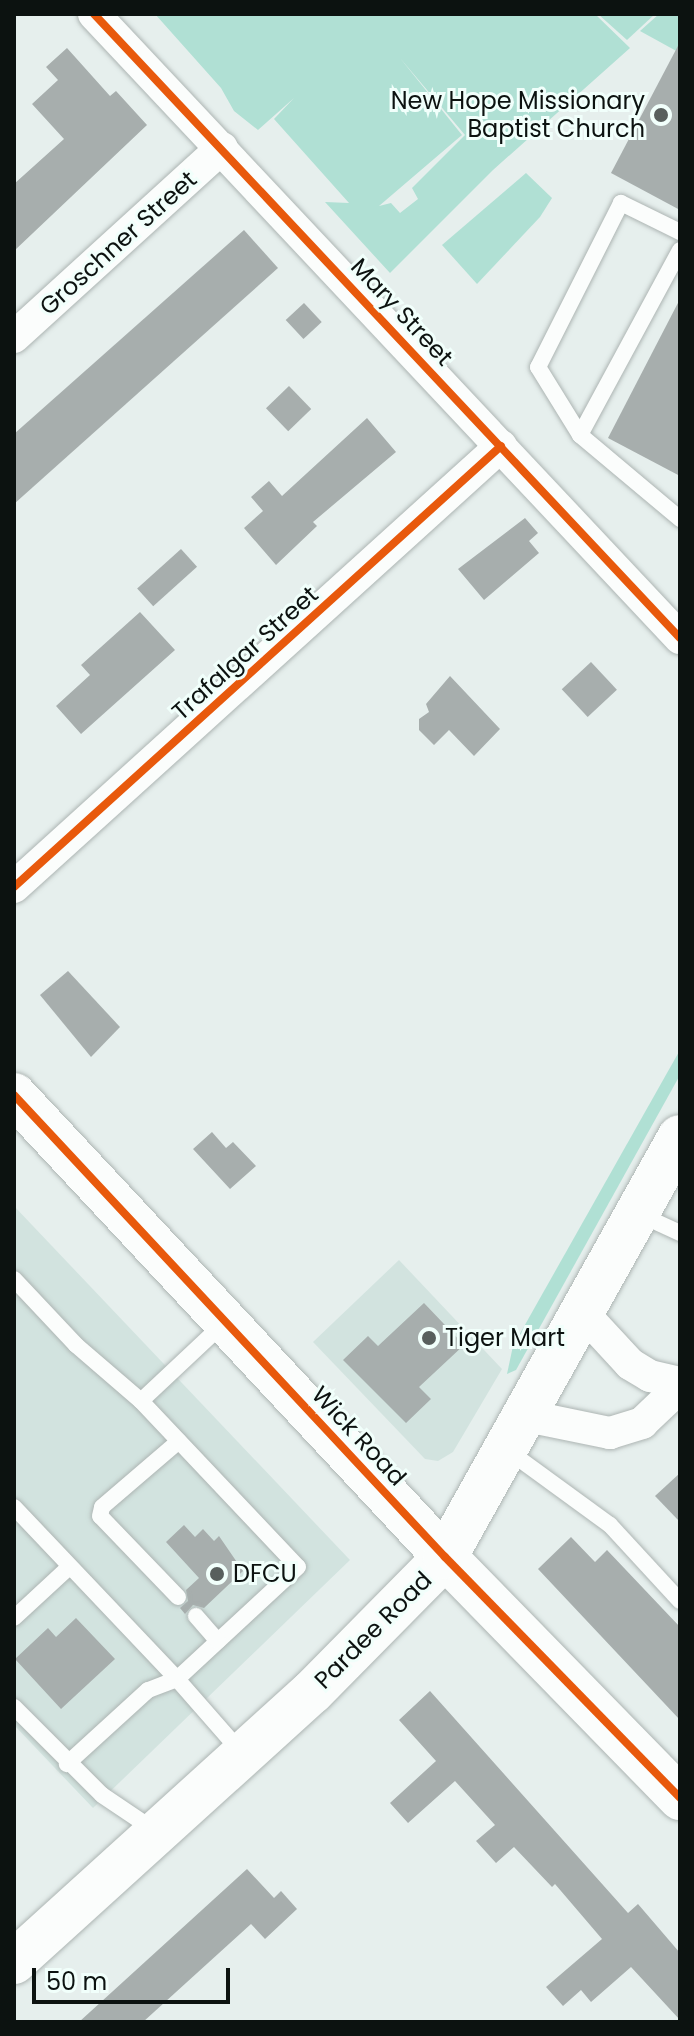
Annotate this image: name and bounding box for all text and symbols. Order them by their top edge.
place label: New Hope Missionary Baptist Church [391,87,645,143]
marker: New Hope Missionary Baptist Church [652,106,670,124]
street label: Groschner Street [34,165,202,321]
street label: Mary Street [345,252,459,372]
street label: Trafalgar Street [166,580,324,726]
place label: Tiger Mart [445,1324,565,1352]
marker: Tiger Mart [420,1329,438,1347]
street label: Wick Road [306,1380,412,1492]
place label: DFCU [233,1560,297,1588]
marker: DFCU [208,1565,226,1583]
street label: Pardee Road [308,1565,438,1695]
scale bar [36,1952,234,2002]
text: 50 m [46,1965,107,1998]

